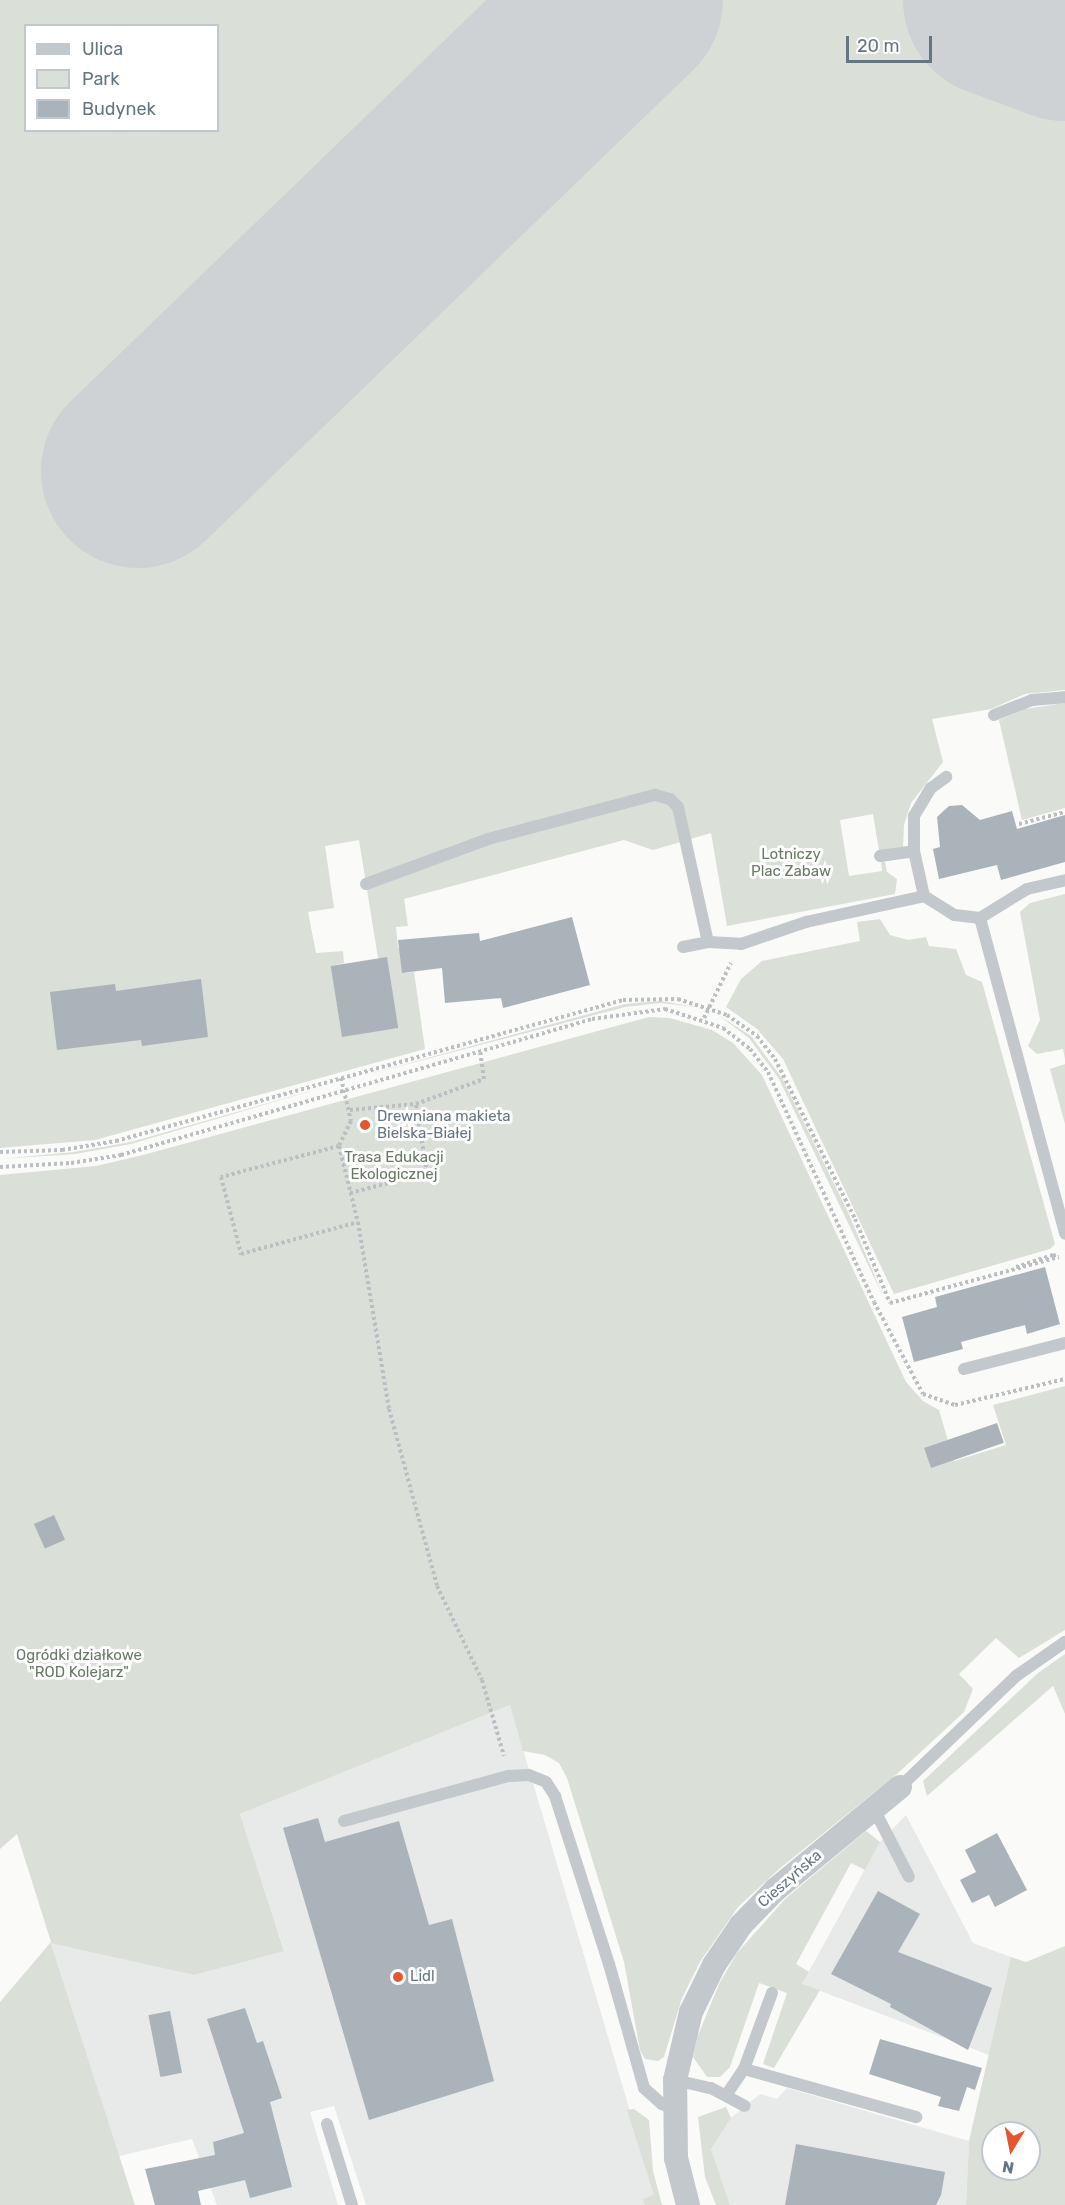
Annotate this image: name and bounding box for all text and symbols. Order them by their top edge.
legend [24,24,219,132]
scale bar [849,24,934,62]
text: 20 m [857,35,899,57]
text: Ulica [82,38,123,60]
text: Park [82,68,119,90]
text: Budynek [82,98,156,120]
park label: Lotniczy Plac Zabaw [751,845,831,880]
place label: Drewniana makieta Bielska-Białej [377,1107,511,1142]
marker: Drewniana makieta Bielska-Białej [358,1118,372,1132]
park label: Trasa Edukacji Ekologicznej [344,1148,444,1183]
park label: Ogródki działkowe "ROD Kolejarz" [16,1646,142,1681]
street label: Cieszyńska [755,1847,825,1911]
place label: Lidl [410,1968,435,1986]
marker: Lidl [391,1970,405,1984]
north arrow [981,2121,1041,2181]
text: N [1001,2157,1015,2178]

